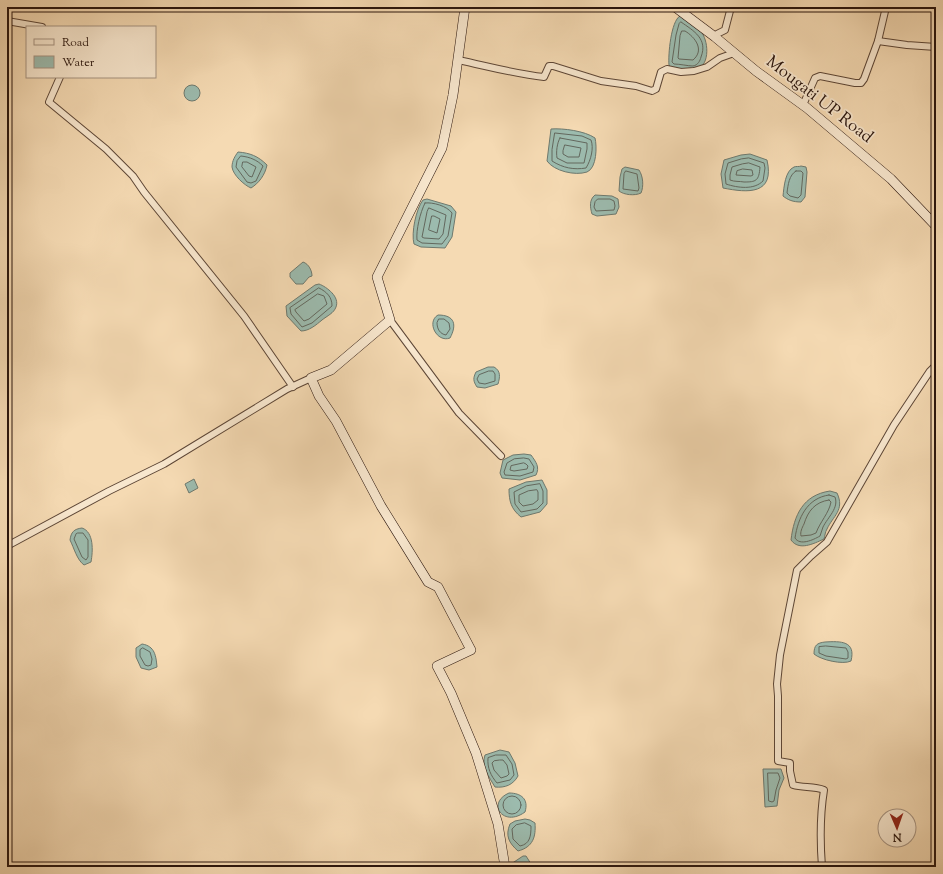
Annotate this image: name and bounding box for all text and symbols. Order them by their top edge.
legend [26,26,156,78]
text: Road [62,34,89,52]
street label: Mougati UP Road [760,51,878,150]
text: Water [62,54,95,72]
north arrow [877,808,917,848]
text: N [892,829,903,845]

